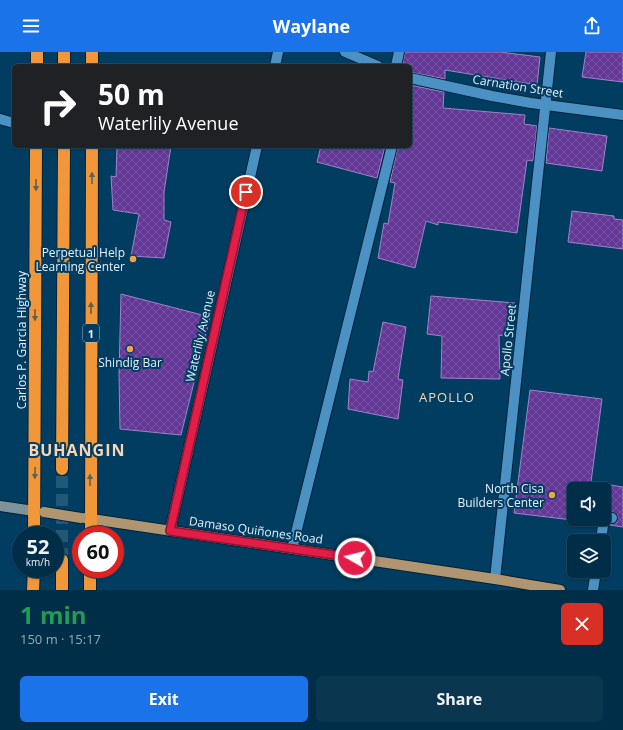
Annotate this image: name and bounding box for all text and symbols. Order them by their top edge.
text: Waylane [273,14,350,38]
icon: menu [20,15,42,37]
icon: share [581,15,603,37]
street label: Carnation Street [471,70,565,102]
text: 50 m [98,75,165,113]
icon: right [32,80,84,132]
text: Waterlily Avenue [98,111,239,135]
one-way arrow [89,171,95,184]
pin [229,175,263,209]
one-way arrow [33,179,39,192]
icon: arrive [235,181,257,203]
place label: Perpetual Help Learning Center [35,244,125,275]
marker: Perpetual Help Learning Center [128,254,138,264]
street label: Carlos P. Garcia Highway [13,270,30,409]
street label: Waterlily Avenue [181,288,219,384]
one-way arrow [88,301,94,314]
street label: Apollo Street [496,303,520,377]
one-way arrow [32,309,38,322]
road number: 1 [83,324,99,342]
marker: Shindig Bar [125,344,135,354]
place label: Shindig Bar [98,354,162,371]
district label: APOLLO [419,388,475,406]
district label: BUHANGIN [28,439,126,461]
one-way arrow [32,467,38,480]
one-way arrow [87,473,93,486]
place label: North Cisa Builders Center [457,480,544,511]
map controls [567,482,611,578]
button: sound [567,482,611,526]
marker: North Cisa Builders Center [547,490,557,500]
street label: Damaso Quiñones Road [188,512,324,548]
speed limit sign: 60 [72,526,124,578]
text: 52 [27,533,49,560]
button: layers [567,534,611,578]
position arrow [334,537,376,579]
text: km/h [26,555,50,569]
text: 1 min [20,598,87,631]
button: close [561,603,603,645]
text: 150 m · 15:17 [20,630,101,648]
button: Exit [20,676,308,722]
button: Share [316,676,603,722]

